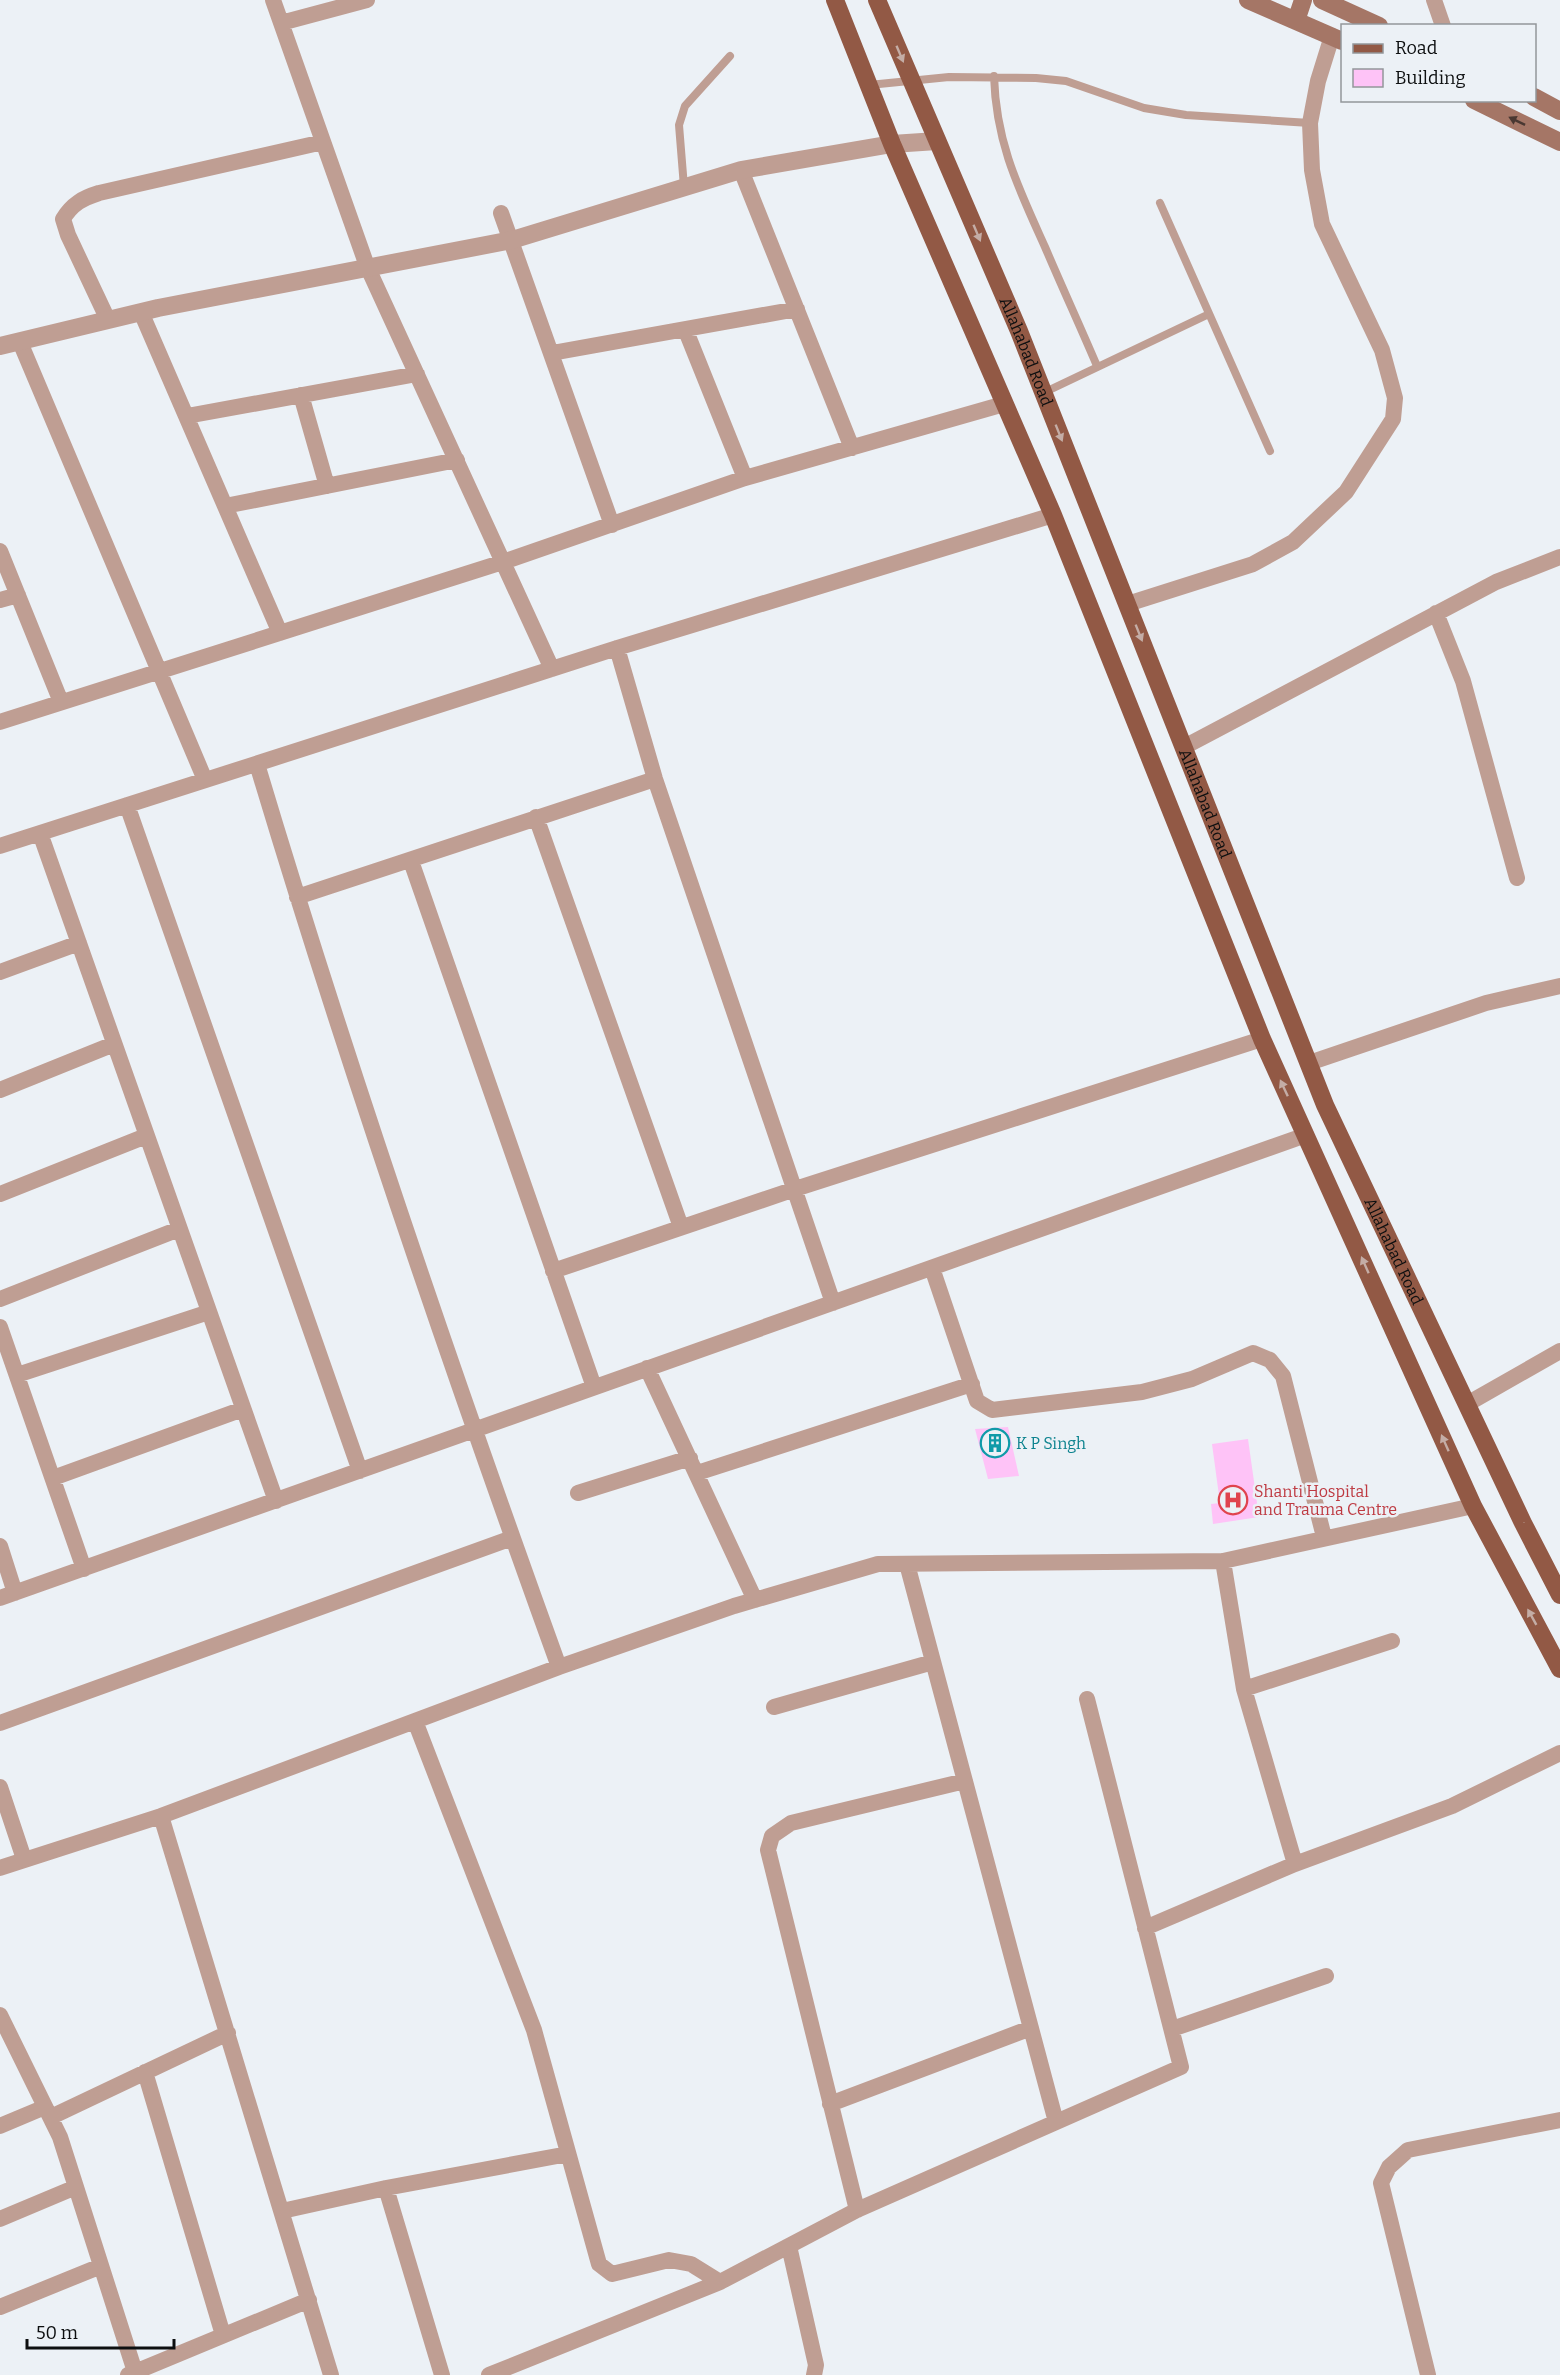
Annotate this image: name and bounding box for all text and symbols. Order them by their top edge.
legend [1341,24,1536,102]
text: Road [1395,37,1438,59]
one-way arrow [895,45,905,63]
text: Building [1395,67,1466,89]
one-way arrow [1509,117,1526,126]
one-way arrow [973,224,982,242]
street label: Allahabad Road [996,294,1057,409]
one-way arrow [1054,424,1064,442]
one-way arrow [1134,625,1144,643]
street label: Allahabad Road [1176,746,1236,861]
one-way arrow [1279,1078,1289,1096]
street label: Allahabad Road [1361,1194,1428,1308]
one-way arrow [1360,1257,1369,1274]
building icon: K P Singh [979,1427,1011,1459]
place label: K P Singh [1016,1434,1086,1453]
one-way arrow [1440,1434,1449,1452]
place label: Shanti Hospital and Trauma Centre [1254,1482,1397,1519]
hospital icon: Shanti Hospital and Trauma Centre [1217,1484,1249,1516]
one-way arrow [1527,1609,1537,1626]
scale bar [27,2312,174,2350]
text: 50 m [36,2322,78,2344]

